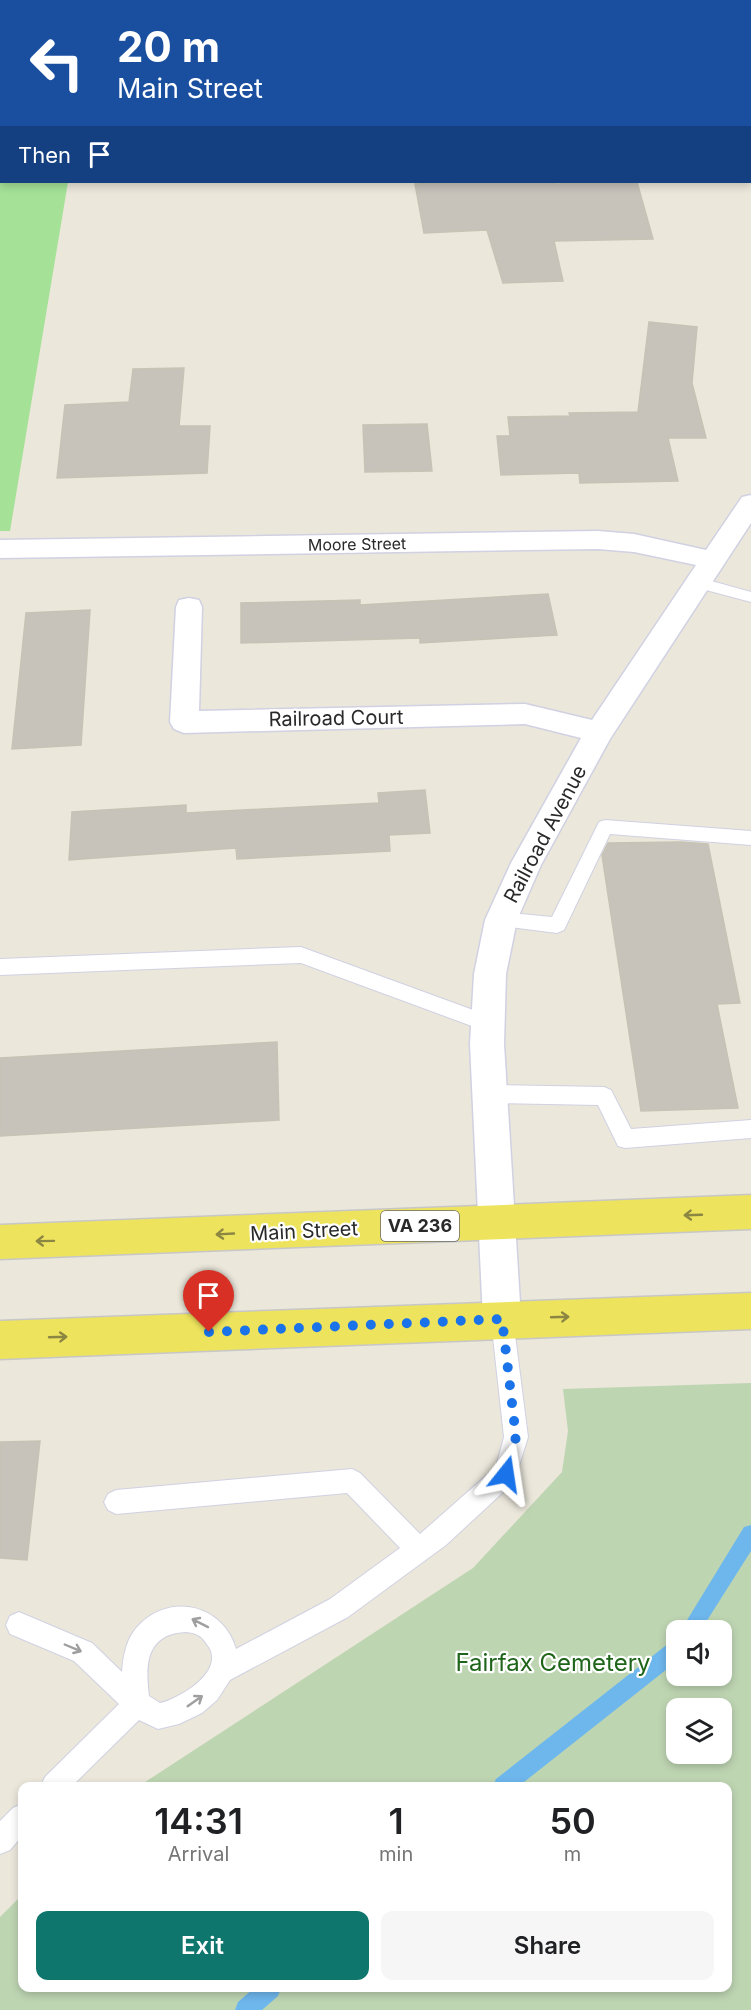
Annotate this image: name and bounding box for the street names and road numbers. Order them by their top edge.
street label: Moore Street [308,533,406,555]
street label: Railroad Court [268,705,404,731]
street label: Railroad Avenue [499,761,591,907]
road number: VA 236 [381,1211,459,1241]
street label: Main Street [249,1216,359,1246]

